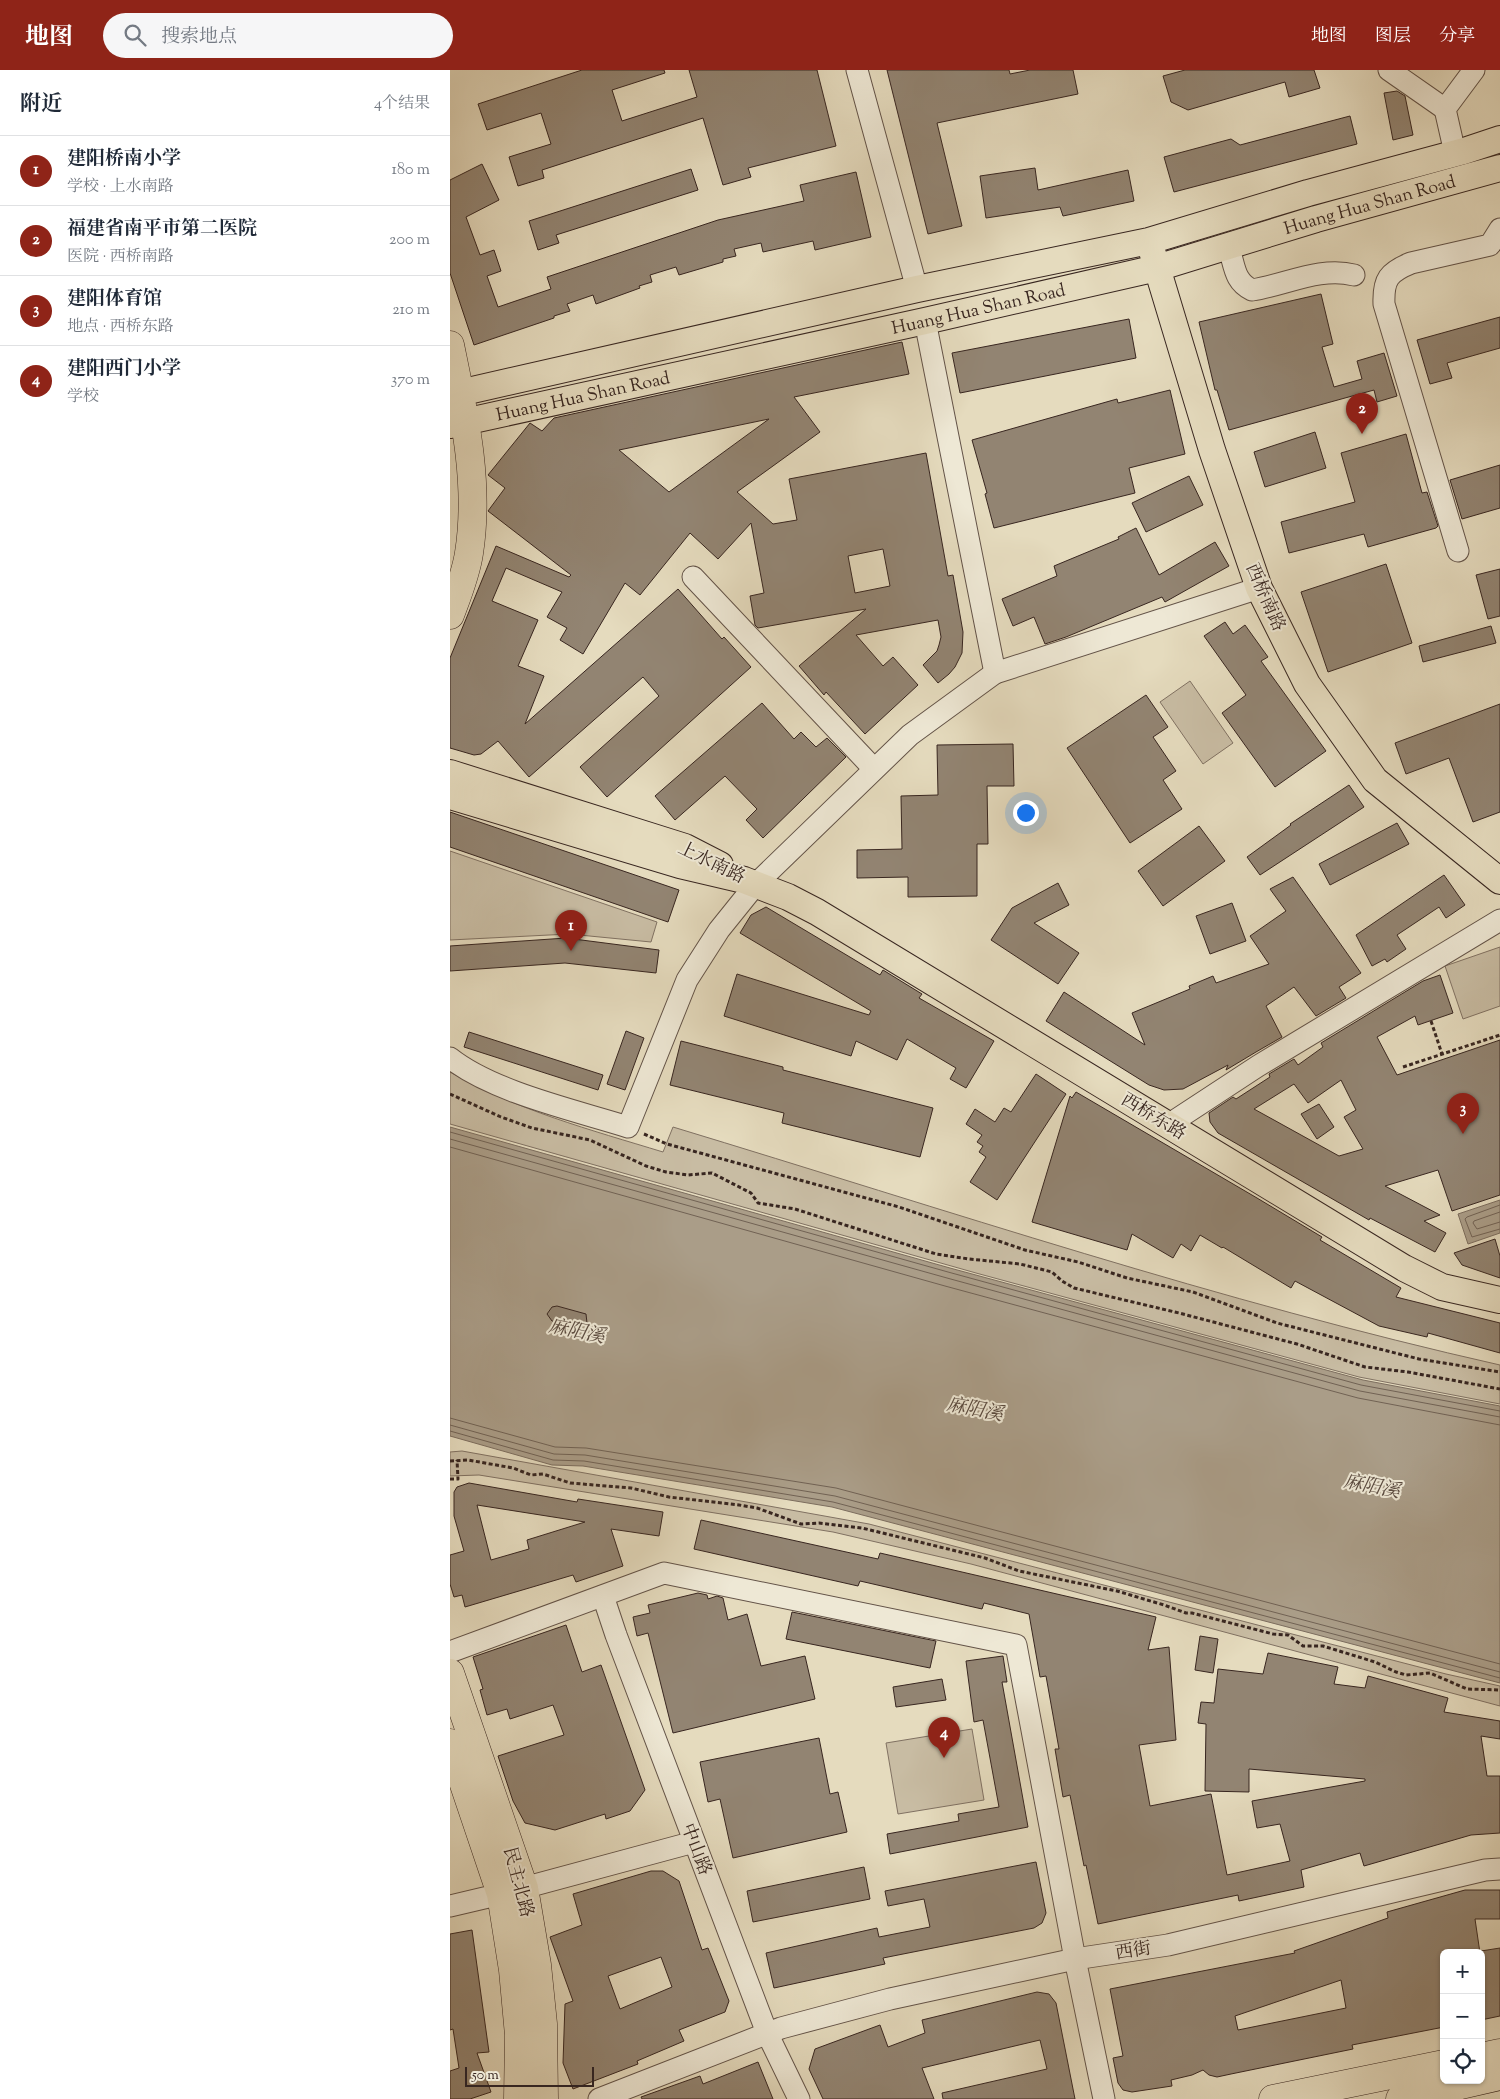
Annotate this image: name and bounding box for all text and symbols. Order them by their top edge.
search box [103,13,453,58]
text: 地图 [25,21,73,55]
icon: search [121,21,149,49]
text: 搜索地点 [161,24,237,51]
text: 地图 [1311,24,1347,50]
text: 图层 [1375,24,1411,50]
text: 分享 [1439,24,1475,50]
text: 附近 [20,90,62,120]
text: 4个结果 [374,93,430,116]
text: 建阳桥南小学 [67,146,181,173]
text: 1 [33,159,39,182]
text: 180 m [391,159,430,182]
street label: Huang Hua Shan Road [1281,170,1459,243]
text: 学校 · 上水南路 [67,176,174,199]
text: 福建省南平市第二医院 [67,216,257,243]
text: 2 [32,229,40,252]
text: 200 m [389,229,430,252]
text: 医院 · 西桥南路 [67,246,174,269]
street label: Huang Hua Shan Road [889,278,1068,343]
text: 建阳体育馆 [67,286,162,313]
text: 3 [33,299,39,322]
text: 210 m [392,299,430,322]
text: 地点 · 西桥东路 [67,316,174,339]
text: 建阳西门小学 [67,356,181,383]
street label: Huang Hua Shan Road [494,366,673,430]
text: 4 [32,369,40,392]
text: 370 m [391,369,430,392]
text: 学校 [67,386,99,409]
pin: 2 [1346,393,1378,434]
street label: 西桥南路 [1238,560,1291,636]
your location [1013,800,1039,826]
street label: 上水南路 [673,836,749,891]
pin: 1 [555,910,587,951]
street label: 西桥东路 [1115,1088,1191,1147]
pin: 3 [1447,1093,1479,1134]
water label: 麻阳溪 [546,1313,609,1352]
water label: 麻阳溪 [944,1392,1007,1430]
water label: 麻阳溪 [1341,1469,1404,1507]
pin: 4 [928,1717,960,1758]
street label: 中山路 [673,1820,717,1880]
street label: 民主北路 [495,1844,539,1921]
street label: 西街 [1114,1936,1153,1968]
map controls [1440,1949,1485,2084]
button: + [1440,1949,1485,1994]
button: − [1440,1994,1485,2039]
button: locate [1440,2039,1485,2084]
scale bar [465,2064,594,2087]
text: 50 m [472,2066,499,2086]

